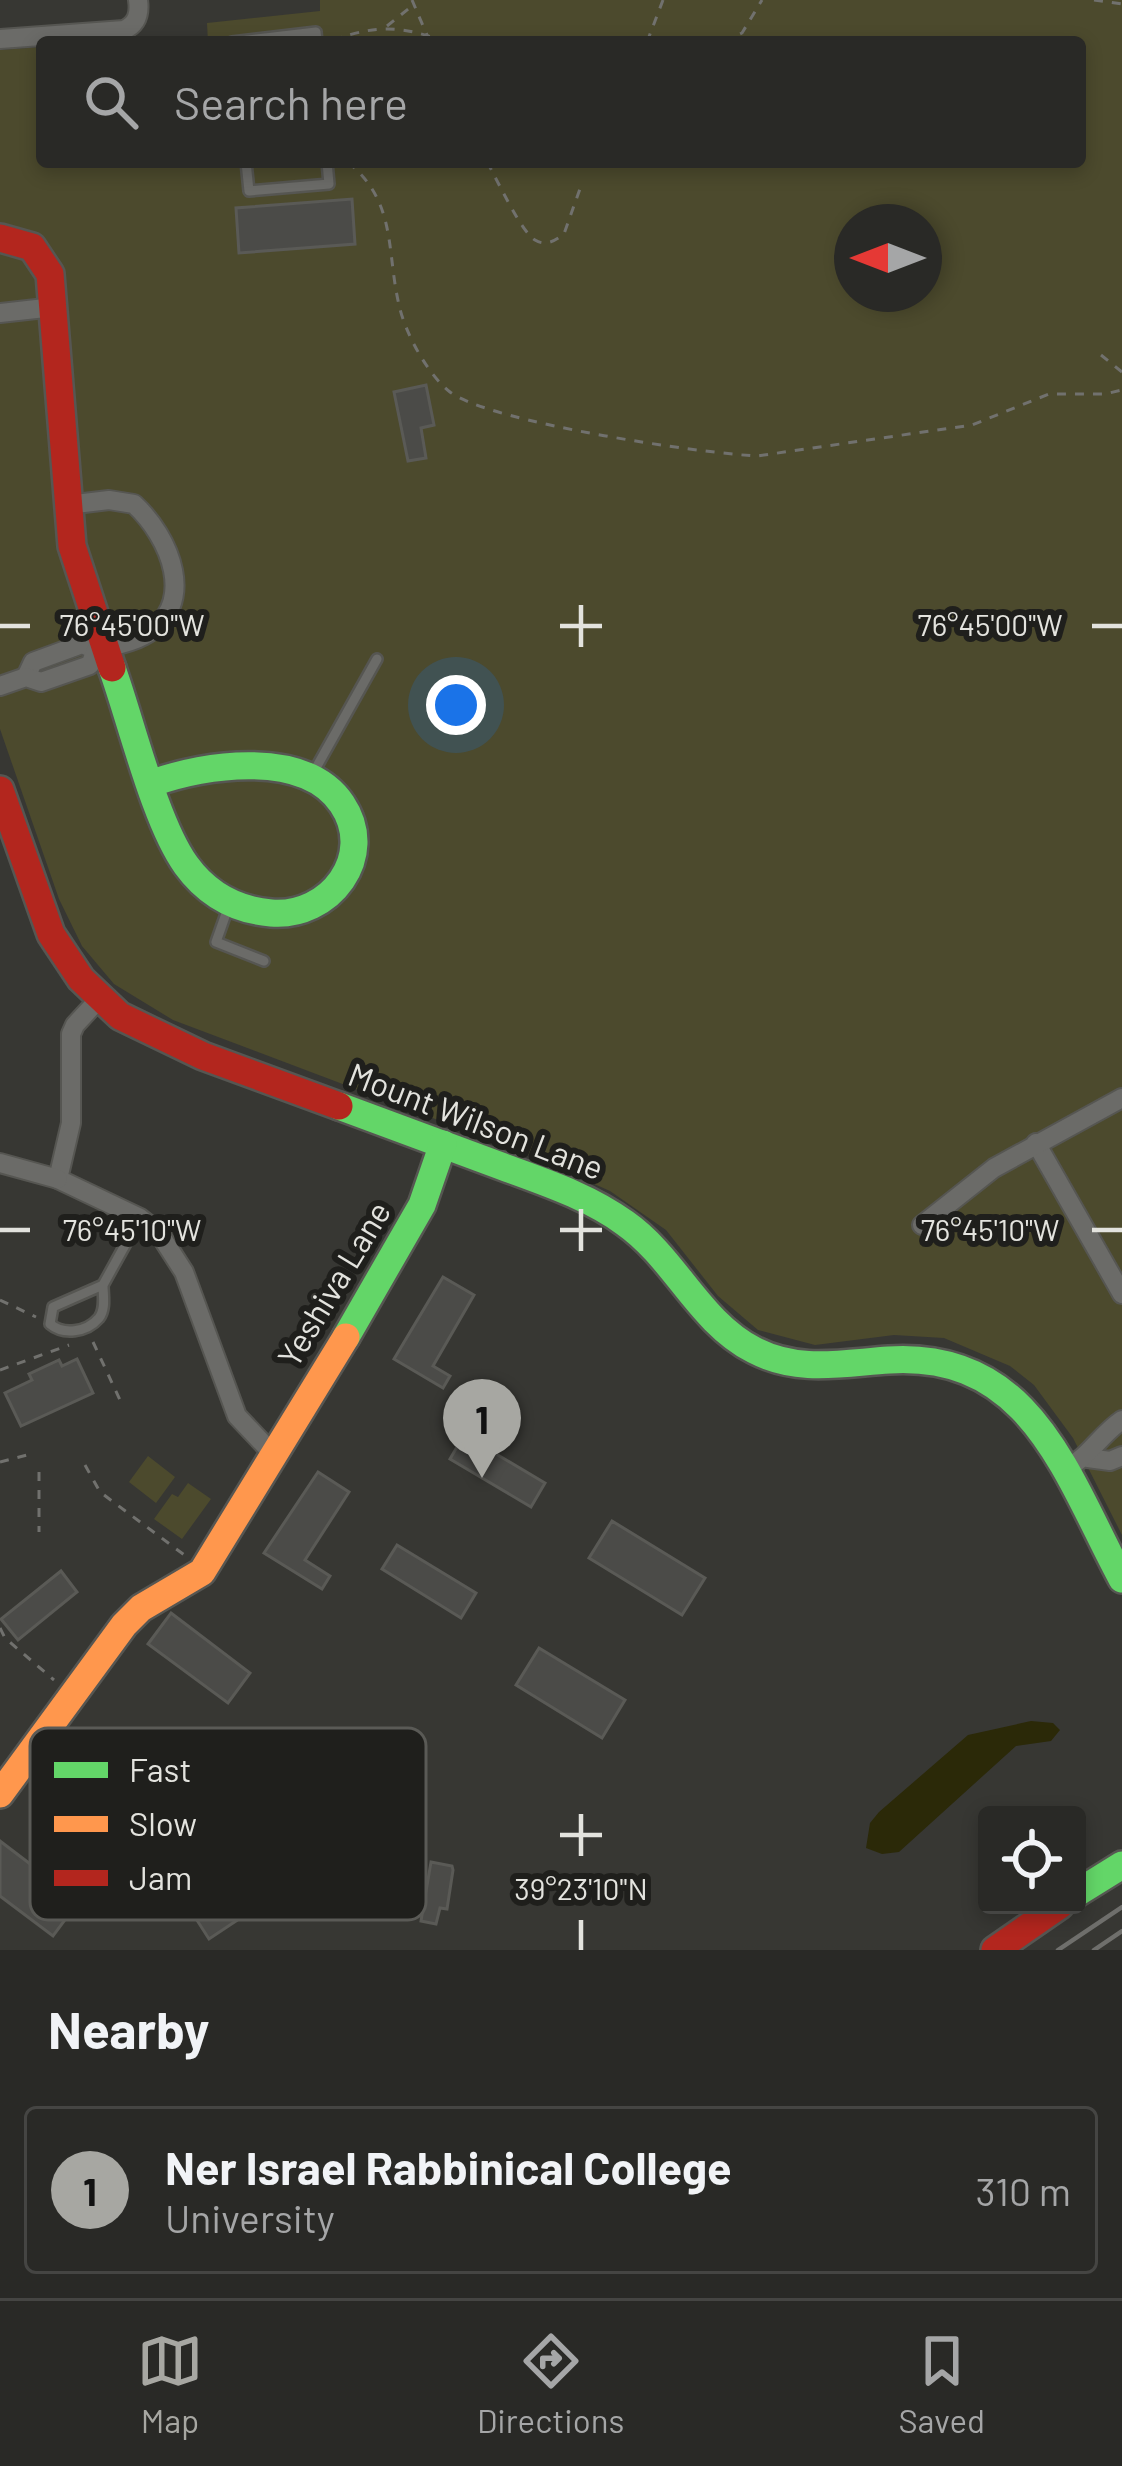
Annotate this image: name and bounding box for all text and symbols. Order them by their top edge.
search box [36,36,1086,168]
icon: search [78,69,144,135]
text: Search here [174,75,408,129]
north arrow [834,204,942,312]
text: 76°45'00"W [59,606,205,642]
text: 76°45'00"W [917,606,1063,642]
your location [426,675,486,735]
street label: Mount Wilson Lane [343,1053,609,1187]
street label: Yeshiva Lane [268,1194,398,1373]
text: 76°45'10"W [63,1211,201,1247]
text: 76°45'10"W [921,1211,1059,1247]
pin: 1 [443,1379,521,1478]
legend [30,1728,426,1920]
text: Fast [129,1749,191,1789]
text: Slow [129,1803,197,1843]
map controls [978,1806,1086,1914]
button: locate [978,1806,1086,1914]
text: Jam [129,1857,192,1897]
text: 39°23'10"N [514,1870,648,1906]
text: Nearby [48,1998,209,2059]
text: Ner Israel Rabbinical College [165,2140,732,2194]
text: 1 [83,2167,97,2214]
text: 310 m [975,2167,1071,2214]
text: University [165,2194,335,2241]
tab: Map [137,2328,203,2440]
tab: Directions [477,2328,624,2440]
tab: Saved [898,2328,985,2440]

